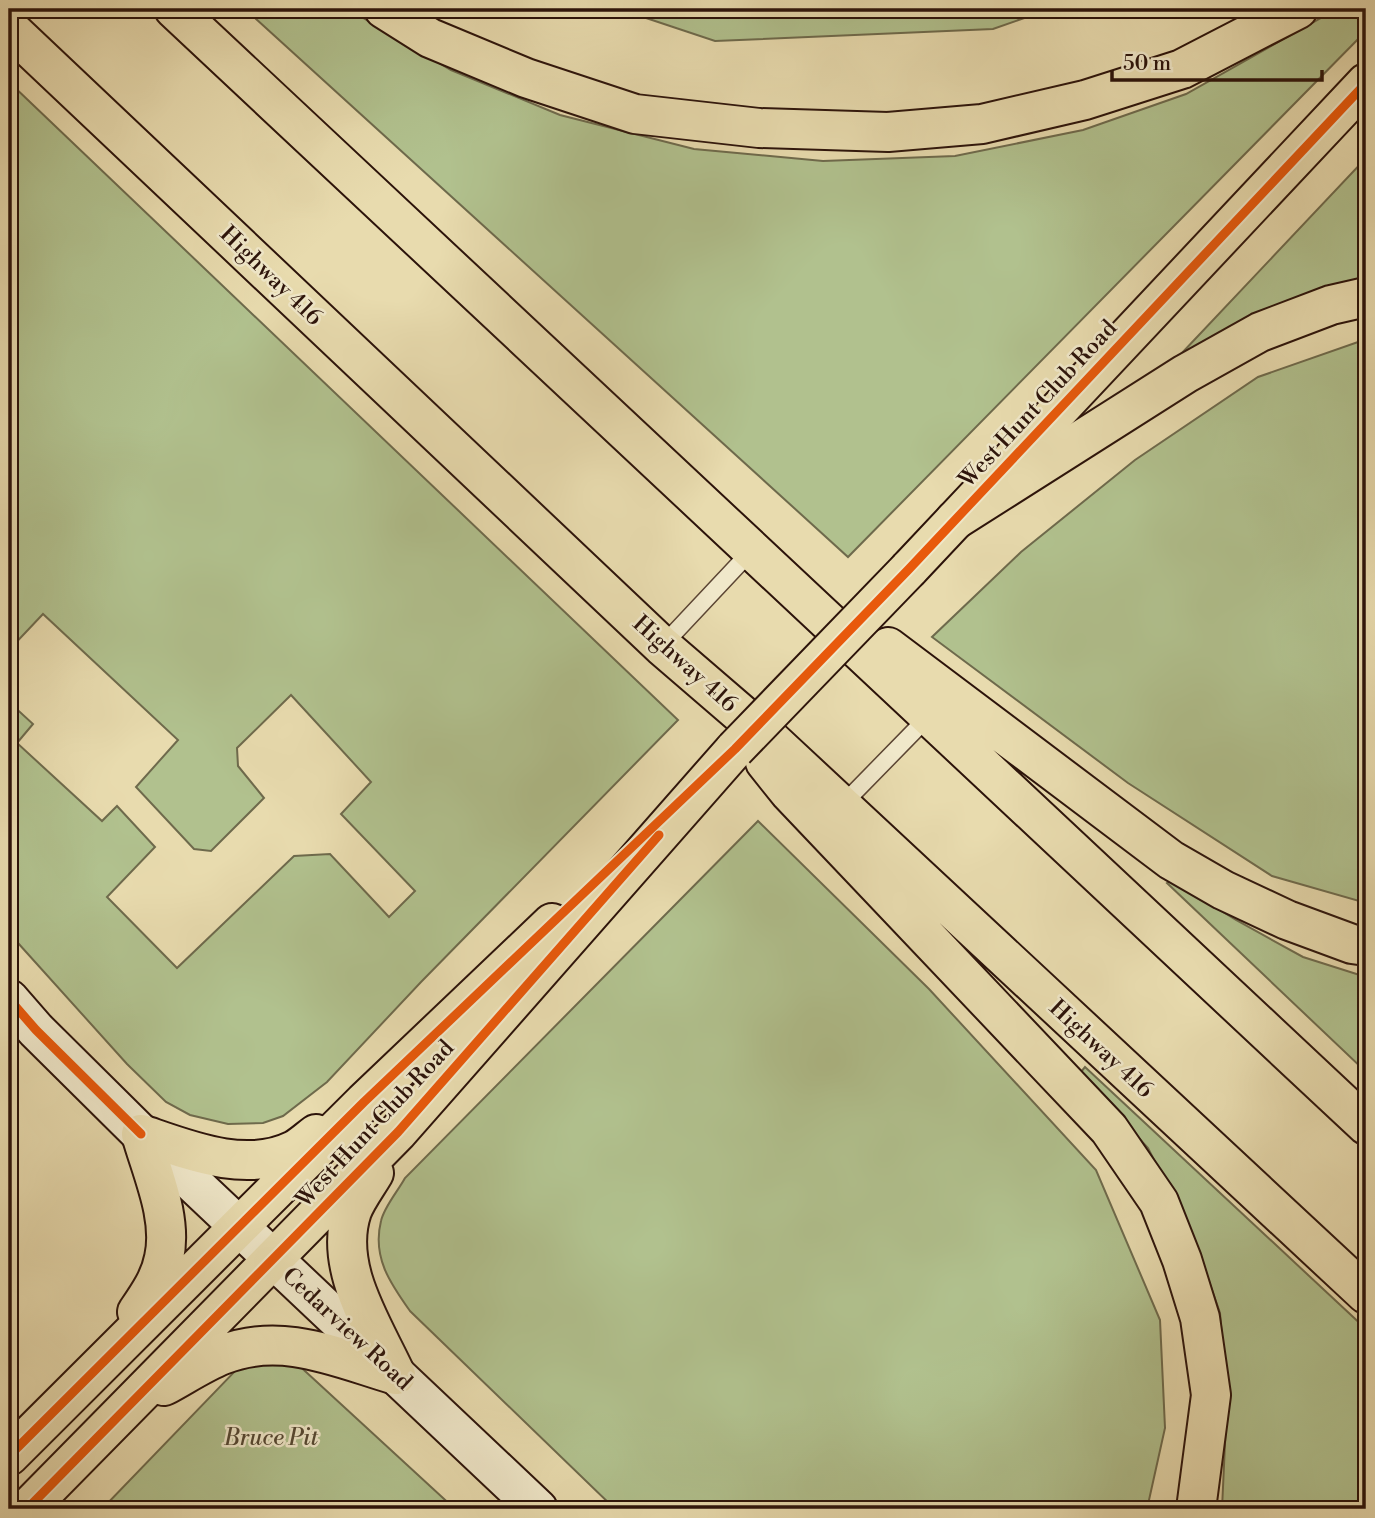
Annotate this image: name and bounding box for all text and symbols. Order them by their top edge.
scale bar [1112,38,1322,82]
text: 50 m [1123,51,1171,77]
street label: Highway 416 [214,220,328,332]
street label: West Hunt Club Road [952,314,1123,494]
street label: Highway 416 [627,610,743,718]
street label: Highway 416 [1043,994,1159,1104]
street label: West Hunt Club Road [289,1034,460,1214]
street label: Cedarview Road [276,1262,418,1396]
park label: Bruce Pit [223,1424,319,1452]

